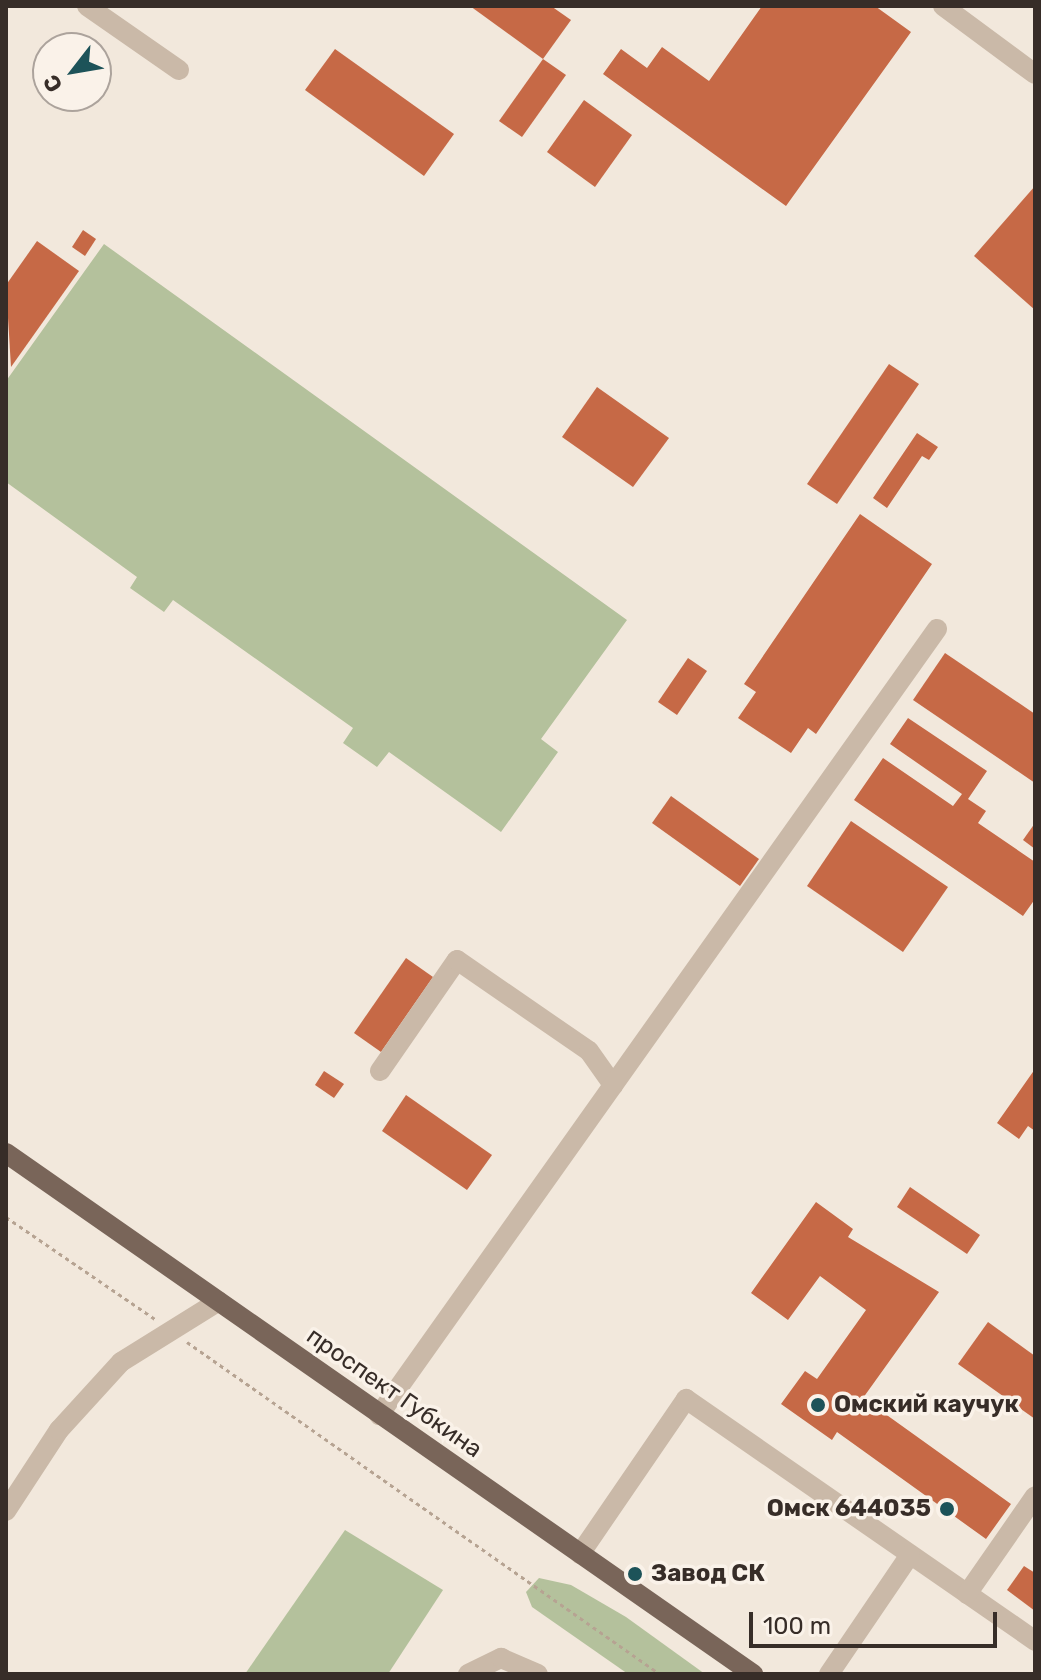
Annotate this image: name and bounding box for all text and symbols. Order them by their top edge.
north arrow [32,32,112,112]
text: С [37,70,68,97]
street label: проспект Губкина [301,1322,487,1464]
place label: Омский каучук [834,1391,1019,1419]
marker: Омский каучук [809,1396,827,1414]
place label: Омск 644035 [767,1495,931,1523]
marker: Омск 644035 [938,1500,956,1518]
place label: Завод СК [651,1560,765,1588]
marker: Завод СК [626,1565,644,1583]
scale bar [753,1596,1001,1646]
text: 100 m [763,1612,831,1640]

